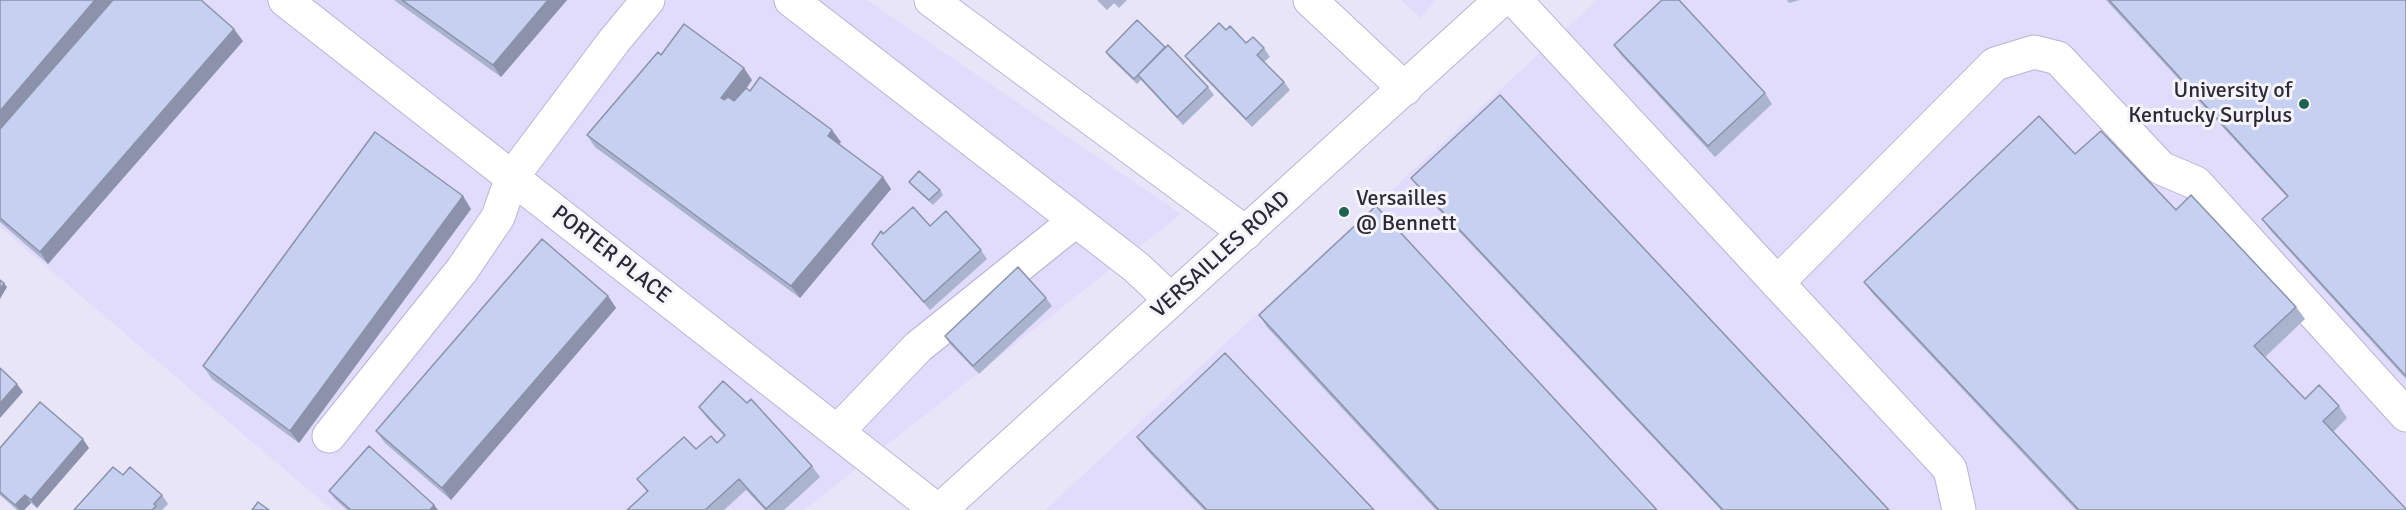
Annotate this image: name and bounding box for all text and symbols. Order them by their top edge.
place label: University of Kentucky Surplus [2128,78,2292,130]
marker: University of Kentucky Surplus [2297,97,2311,111]
street label: VERSAILLES ROAD [1146,186,1296,324]
place label: Versailles @ Bennett [1356,186,1456,237]
street label: PORTER PLACE [546,200,676,310]
marker: Versailles @ Bennett [1337,205,1351,219]

